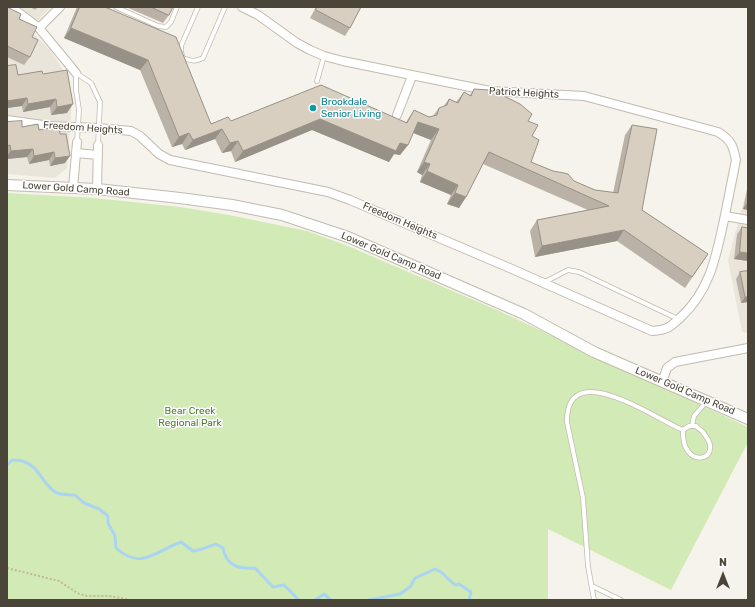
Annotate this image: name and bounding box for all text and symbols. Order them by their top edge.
street label: Patriot Heights [489,85,559,101]
place label: Brookdale Senior Living [321,96,381,120]
marker: Brookdale Senior Living [308,103,318,113]
street label: Freedom Heights [43,119,123,137]
street label: Lower Gold Camp Road [22,179,130,199]
street label: Freedom Heights [361,200,439,242]
street label: Lower Gold Camp Road [339,229,443,283]
street label: Lower Gold Camp Road [633,364,737,418]
park label: Bear Creek Regional Park [158,405,222,428]
north arrow [703,555,743,595]
text: N [719,556,727,569]

